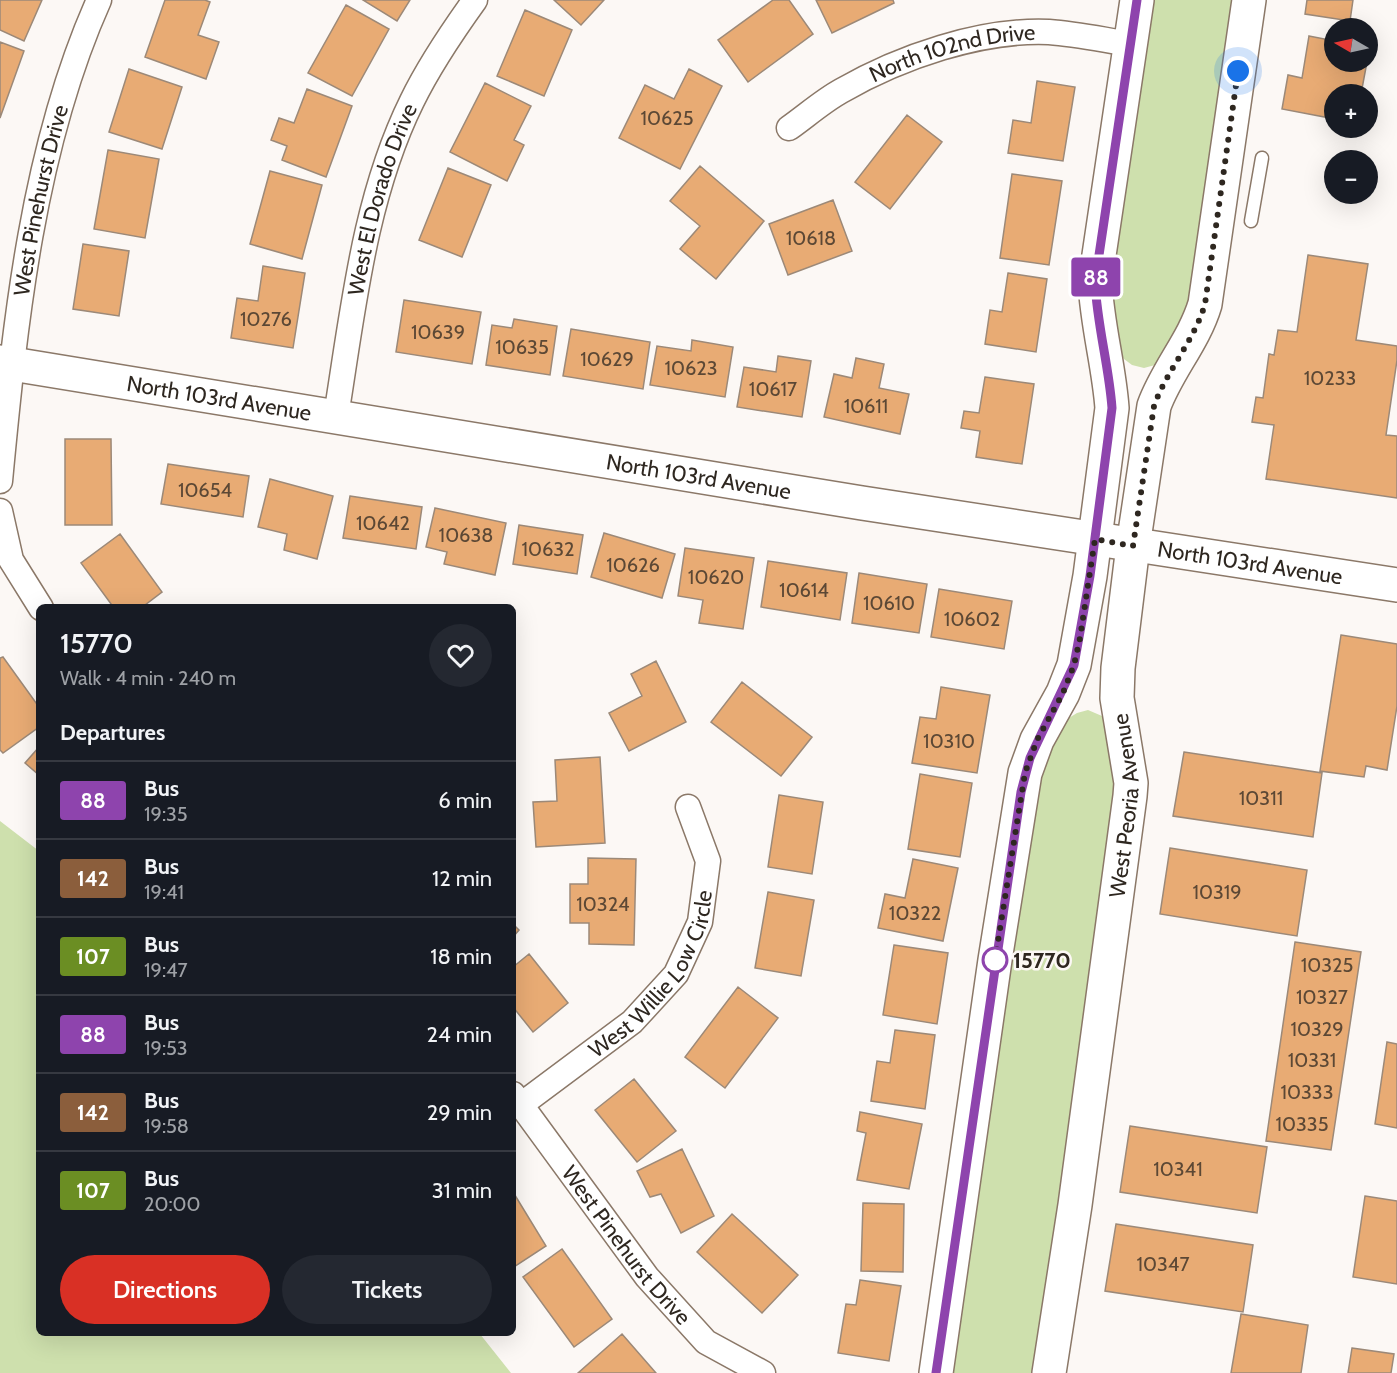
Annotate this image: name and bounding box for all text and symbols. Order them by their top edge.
street label: North 102nd Drive [865,18,1036,88]
north arrow [1324,18,1378,72]
map controls [1324,18,1378,204]
your location [1223,56,1253,86]
button: + [1324,84,1378,138]
street label: West El Dorado Drive [342,99,423,297]
street label: West Pinehurst Drive [7,101,74,298]
house number: 10625 [640,106,694,130]
button: − [1324,150,1378,204]
house number: 10618 [786,226,836,250]
line badge: 88 [1069,258,1123,296]
text: 88 [1083,265,1109,290]
house number: 10276 [240,307,292,331]
house number: 10639 [411,320,465,344]
house number: 10635 [495,335,549,359]
house number: 10629 [580,347,634,371]
house number: 10623 [664,356,718,380]
house number: 10233 [1304,366,1356,390]
street label: North 103rd Avenue [125,369,313,426]
house number: 10617 [749,377,797,401]
house number: 10611 [844,394,888,418]
street label: North 103rd Avenue [604,448,793,505]
house number: 10654 [178,478,233,502]
house number: 10642 [356,511,410,535]
house number: 10638 [439,523,493,547]
street label: North 103rd Avenue [1156,535,1344,590]
house number: 10632 [521,537,575,561]
house number: 10626 [606,553,660,577]
house number: 10620 [688,565,744,589]
house number: 10614 [779,578,829,602]
house number: 10610 [863,591,915,615]
house number: 10602 [944,607,1000,631]
button: heart [429,624,492,687]
text: 15770 [60,626,133,660]
text: Walk · 4 min · 240 m [60,666,236,690]
street label: West Peoria Avenue [1103,712,1144,899]
text: Departures [60,719,165,746]
house number: 10310 [923,729,975,753]
text: Bus [144,775,179,802]
house number: 10311 [1239,786,1283,810]
text: 6 min [438,787,492,814]
text: 88 [80,788,106,813]
text: 19:35 [144,802,188,826]
text: Bus [144,853,179,880]
text: 12 min [432,865,492,892]
text: 142 [77,866,109,891]
text: 19:41 [144,880,184,904]
house number: 10319 [1192,880,1242,904]
street label: West Willie Low Circle [583,889,718,1063]
house number: 10324 [576,892,630,916]
house number: 10322 [889,901,941,925]
text: Bus [144,931,179,958]
text: 18 min [430,943,492,970]
text: 107 [76,944,110,969]
marker: 15770 [982,947,1008,973]
place label: 15770 [1013,947,1071,974]
house number: 10325 [1301,953,1353,977]
text: 19:47 [144,958,188,982]
house number: 10327 [1296,985,1348,1009]
text: Bus [144,1009,179,1036]
house number: 10329 [1290,1017,1344,1041]
text: 24 min [427,1021,492,1048]
text: 88 [80,1022,106,1047]
text: 19:53 [144,1036,188,1060]
house number: 10331 [1288,1048,1336,1072]
house number: 10333 [1281,1080,1333,1104]
text: Bus [144,1087,179,1114]
text: 29 min [427,1099,492,1126]
text: 142 [77,1100,109,1125]
house number: 10335 [1276,1112,1328,1136]
text: 19:58 [144,1114,189,1138]
house number: 10341 [1153,1157,1203,1181]
street label: West Pinehurst Drive [556,1160,697,1330]
text: Bus [144,1165,179,1192]
text: 31 min [432,1177,492,1204]
text: 107 [76,1178,110,1203]
text: 20:00 [144,1192,201,1216]
house number: 10347 [1137,1252,1189,1276]
button: Directions [60,1255,270,1324]
button: Tickets [282,1255,492,1324]

